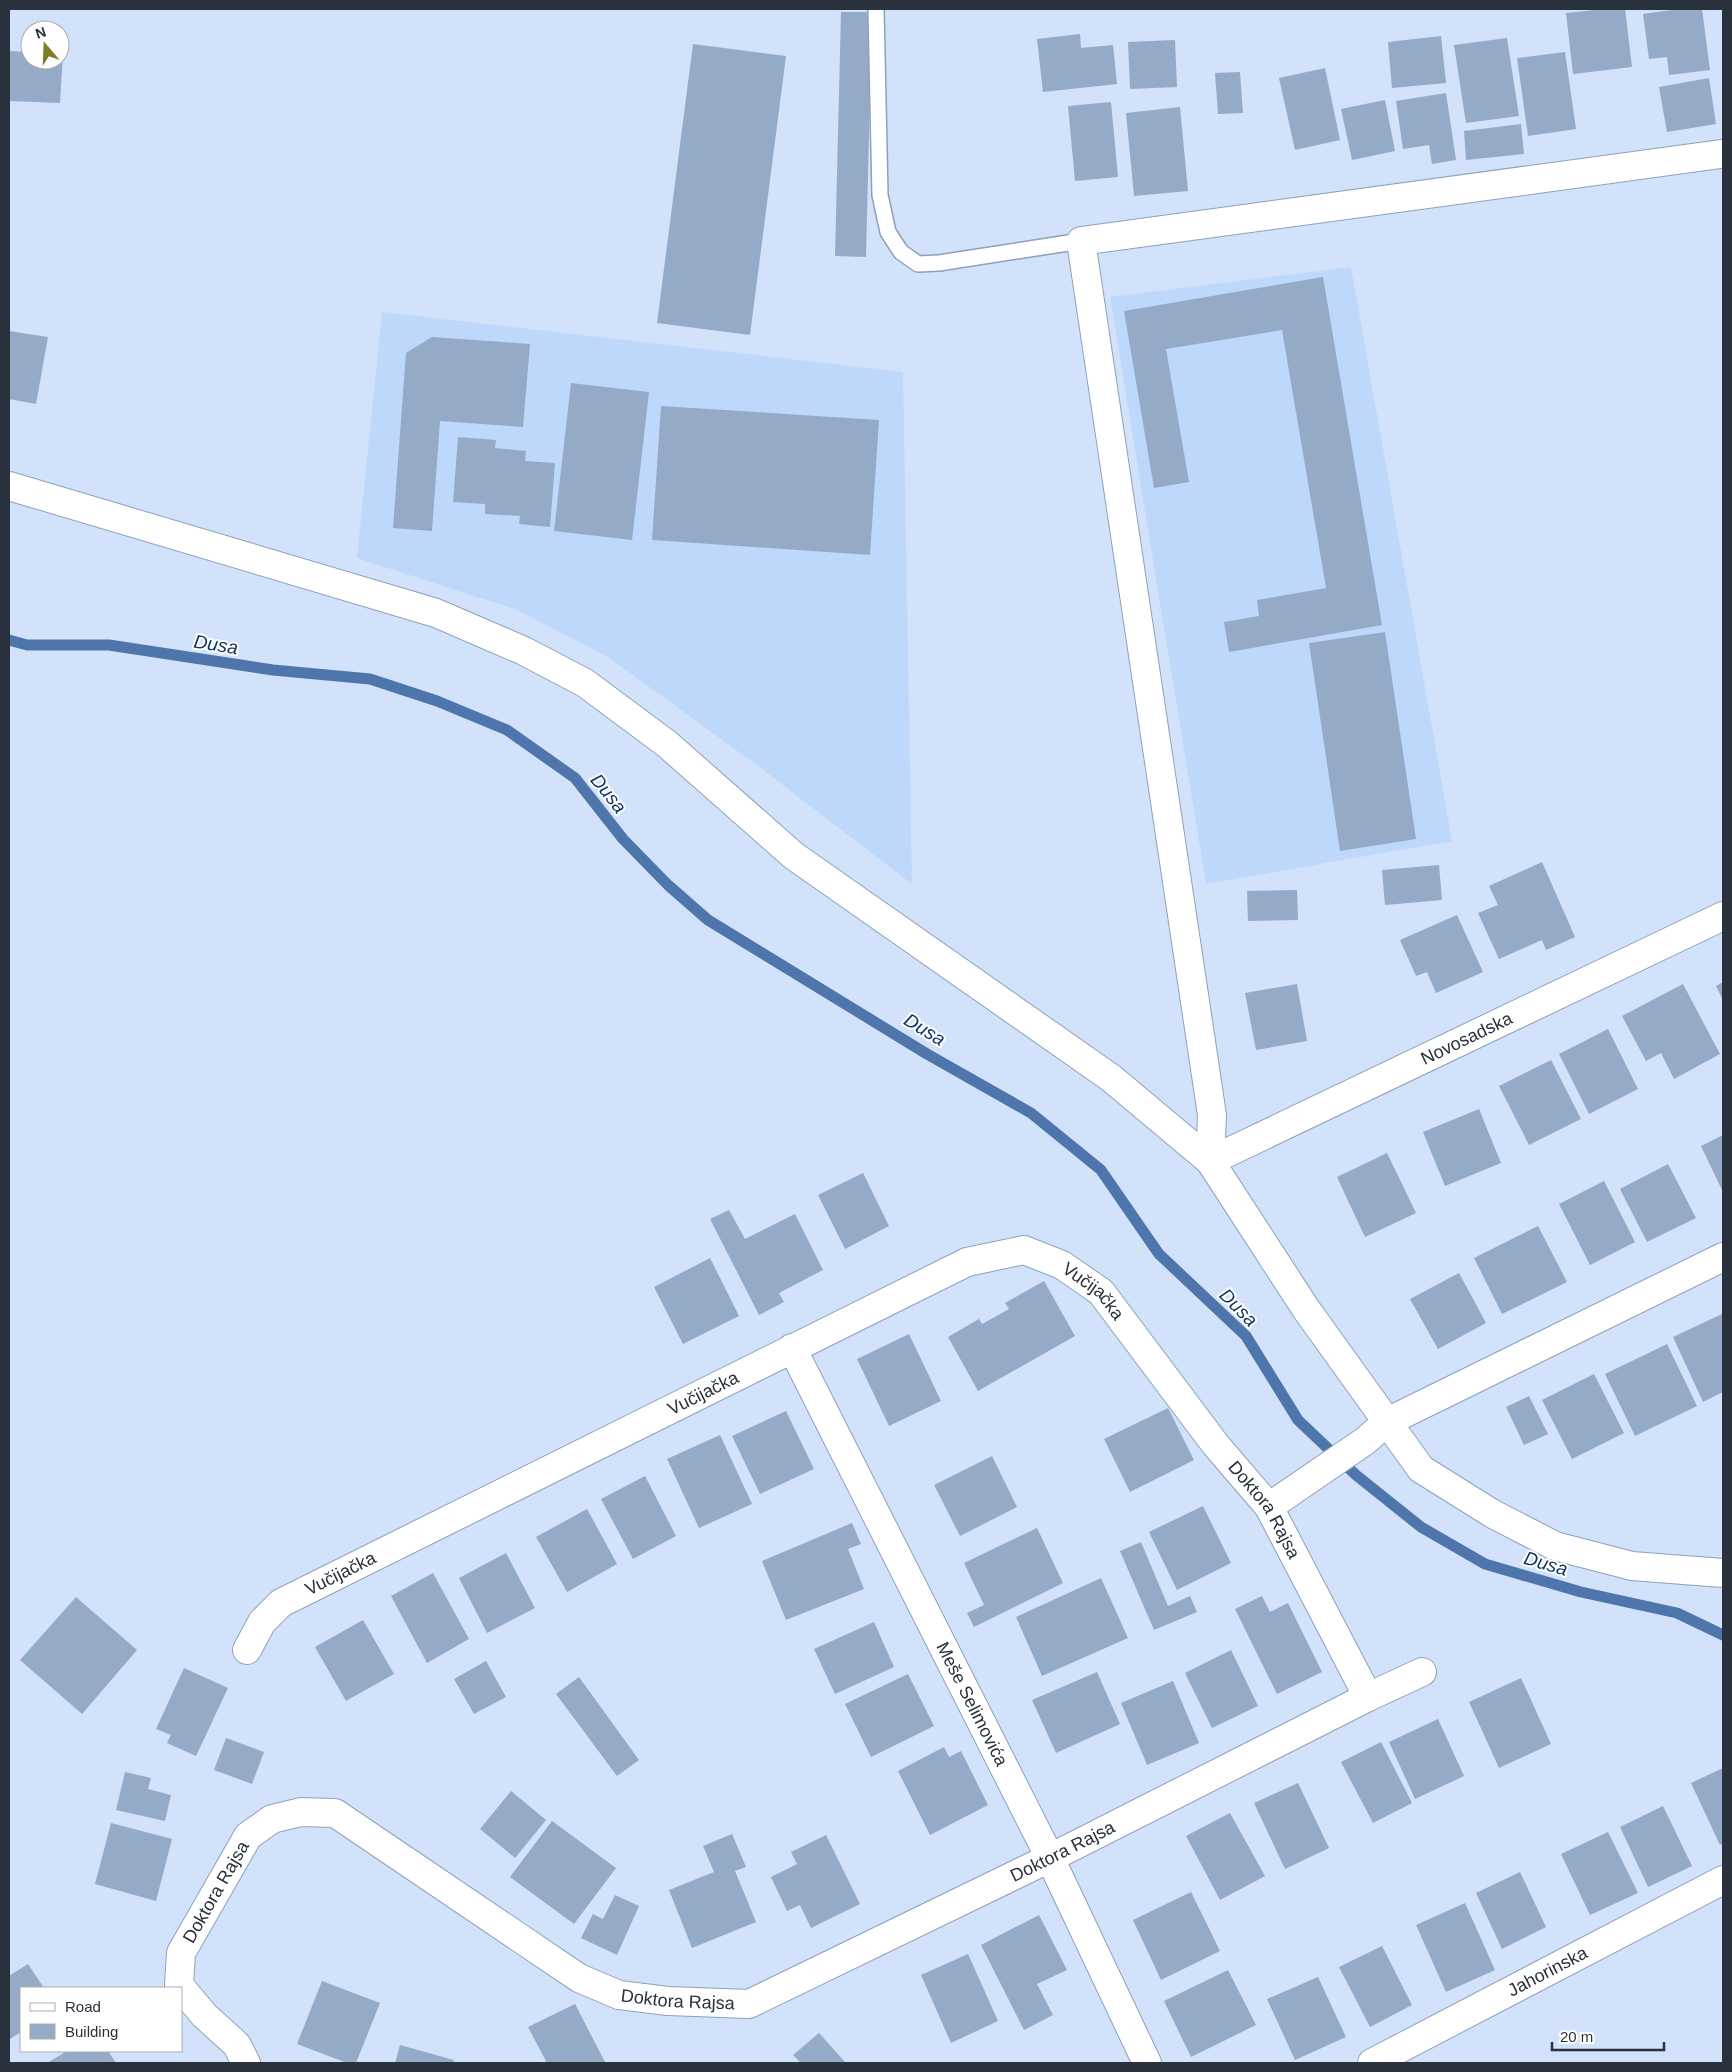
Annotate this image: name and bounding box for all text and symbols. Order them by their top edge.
north arrow [20,20,70,70]
text: N [33,23,48,42]
water label: Dusa [192,631,239,658]
water label: Dusa [586,769,631,817]
street label: Novosadska [1418,1008,1516,1069]
water label: Dusa [900,1009,949,1050]
street label: Vučijačka [1059,1258,1129,1324]
water label: Dusa [1216,1284,1262,1330]
street label: Vučijačka [664,1367,743,1419]
street label: Doktora Rajsa [1224,1457,1305,1563]
street label: Vučijačka [302,1547,380,1599]
water label: Dusa [1522,1547,1570,1580]
street label: Meše Selimovića [932,1639,1012,1770]
street label: Doktora Rajsa [1007,1816,1119,1886]
street label: Doktora Rajsa [179,1837,253,1947]
street label: Jahorinska [1504,1942,1592,2000]
street label: Doktora Rajsa [620,1985,736,2014]
legend [20,1987,182,2052]
text: Road [65,1998,101,2015]
scale bar [1552,2020,1664,2052]
text: Building [65,2023,118,2040]
text: 20 m [1560,2028,1593,2045]

